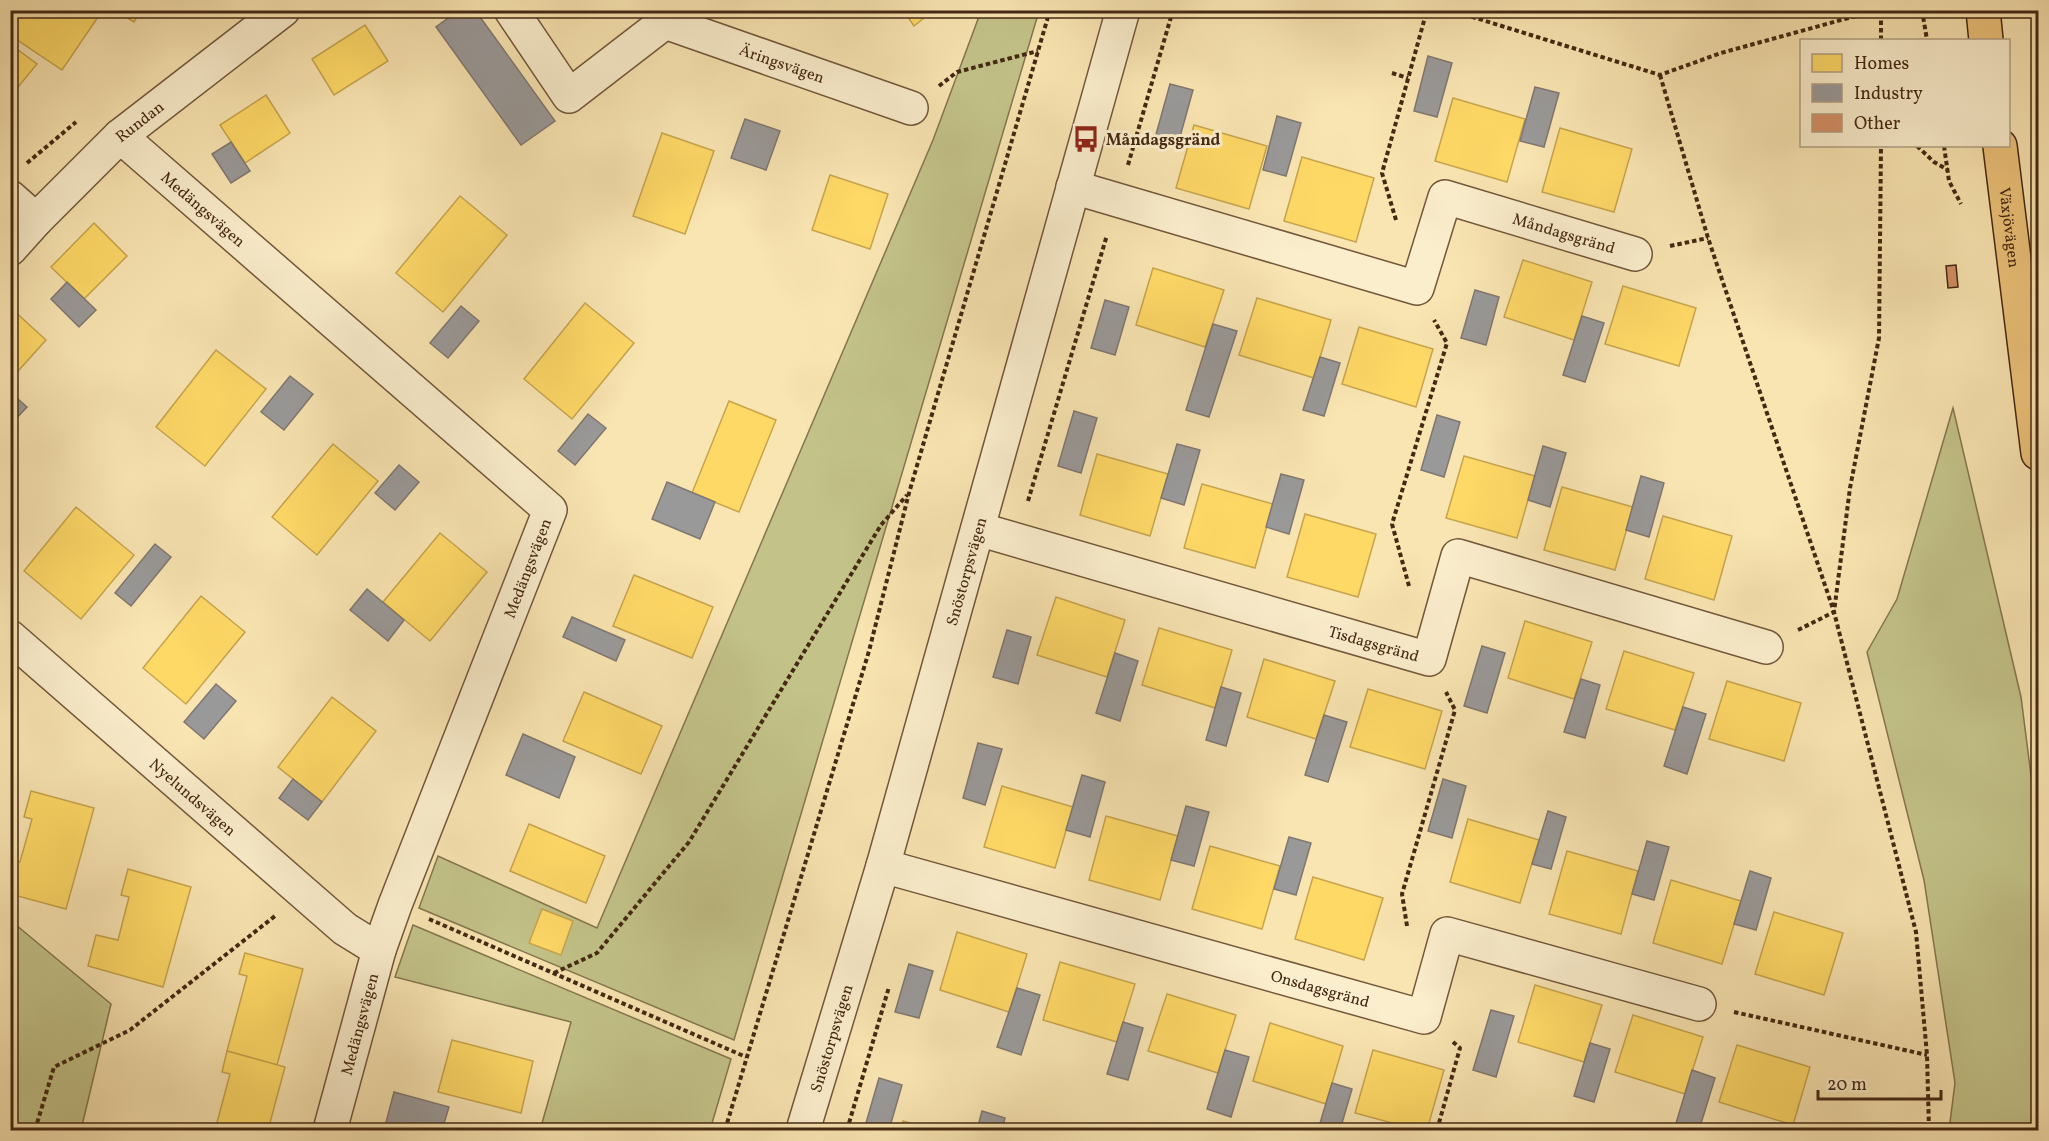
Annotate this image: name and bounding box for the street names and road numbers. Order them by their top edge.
street label: Äringsvägen [736,40,827,90]
street label: Rundan [111,97,169,149]
street label: Medängsvägen [156,168,249,253]
street label: Växjövägen [1992,186,2024,269]
street label: Måndagsgränd [1510,209,1617,260]
street label: Snöstorpsvägen [942,515,993,629]
street label: Medängsvägen [500,516,558,622]
street label: Tisdagsgränd [1325,621,1421,669]
street label: Nyelundsvägen [144,754,240,842]
street label: Onsdagsgränd [1268,966,1372,1014]
street label: Medängsvägen [337,971,385,1078]
street label: Snöstorpsvägen [806,982,860,1095]

